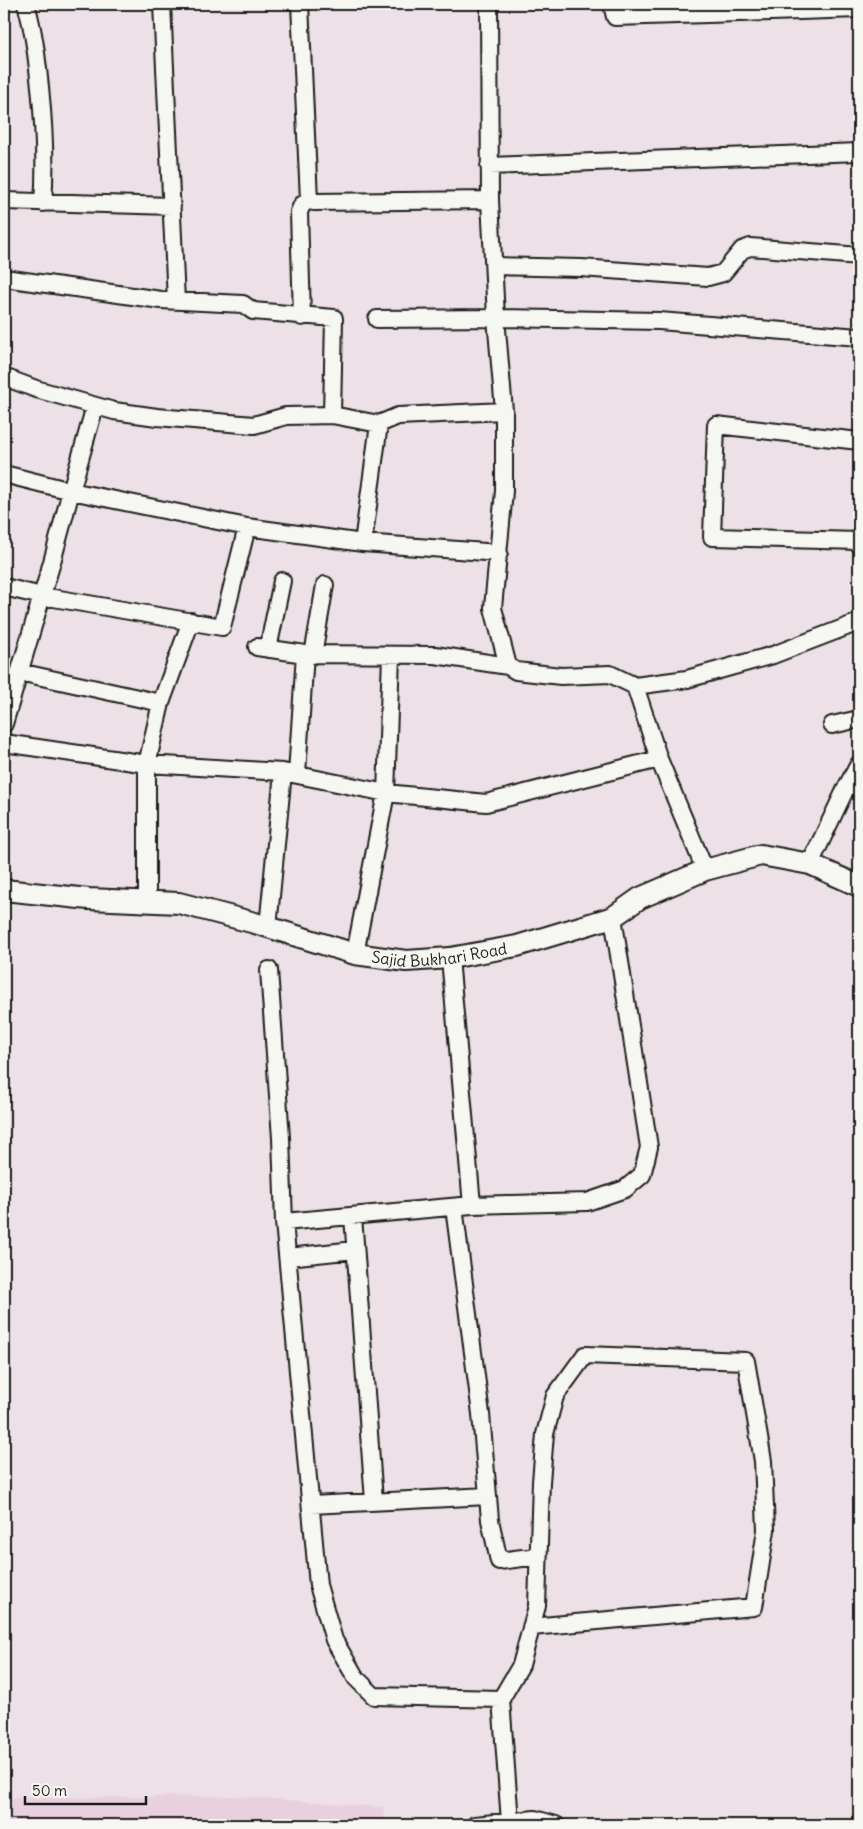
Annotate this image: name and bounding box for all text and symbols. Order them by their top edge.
street label: Sajid Bukhari Road [370,938,509,971]
scale bar [25,1774,146,1806]
text: 50 m [32,1781,67,1800]

